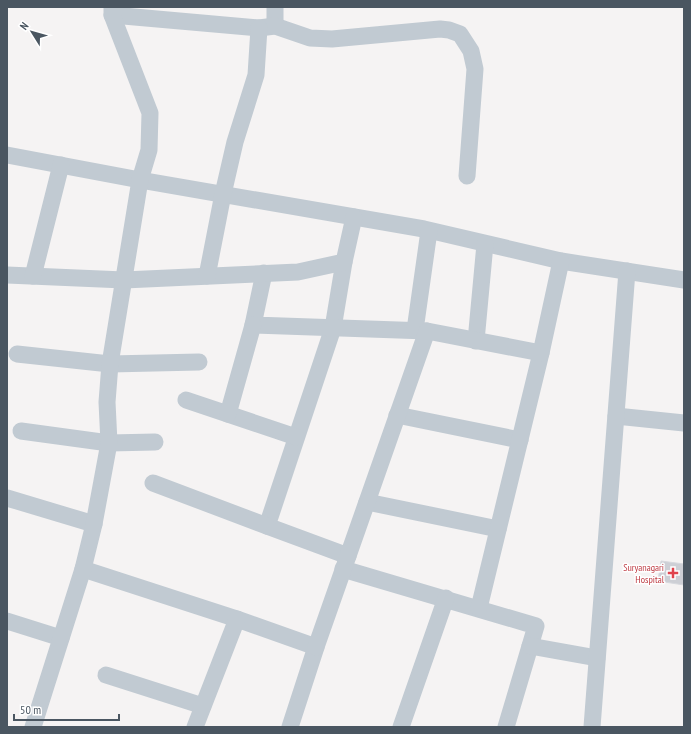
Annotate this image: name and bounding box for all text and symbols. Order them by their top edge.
north arrow [12,12,52,52]
text: N [17,19,31,33]
place label: Suryanagari Hospital [623,561,665,586]
marker: Suryanagari Hospital [667,567,679,579]
scale bar [14,696,119,722]
text: 50 m [20,702,41,717]

